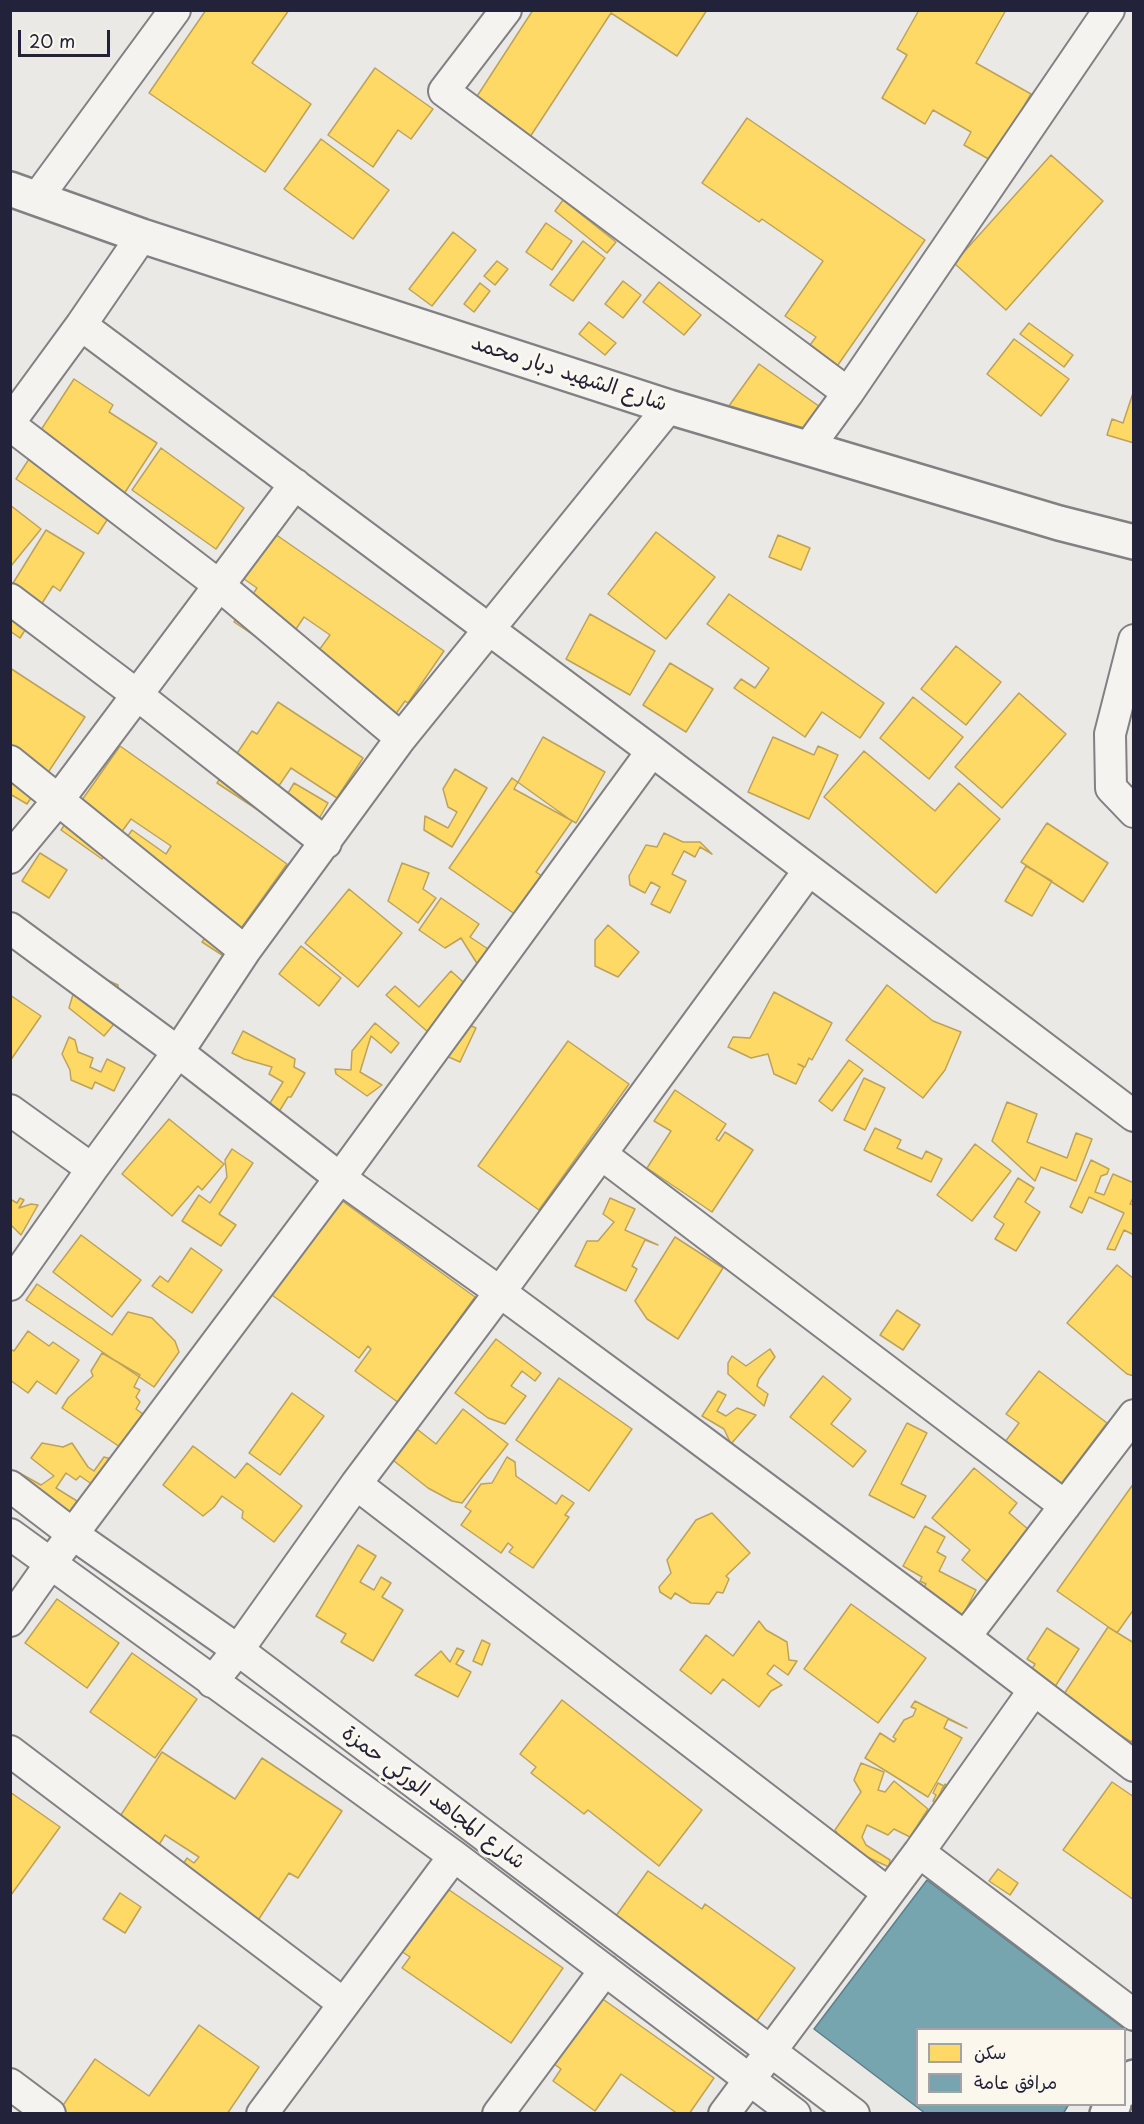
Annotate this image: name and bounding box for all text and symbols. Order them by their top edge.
scale bar [21,18,112,56]
text: 20 m [29,27,75,54]
street label: شارع الشهيد دبار محمد [468,330,670,418]
street label: شارع المجاهد الوركي حمزة [336,1721,530,1875]
legend [916,2028,1126,2106]
text: سكن [974,2038,1006,2065]
text: مرافق عامة [974,2068,1057,2095]

